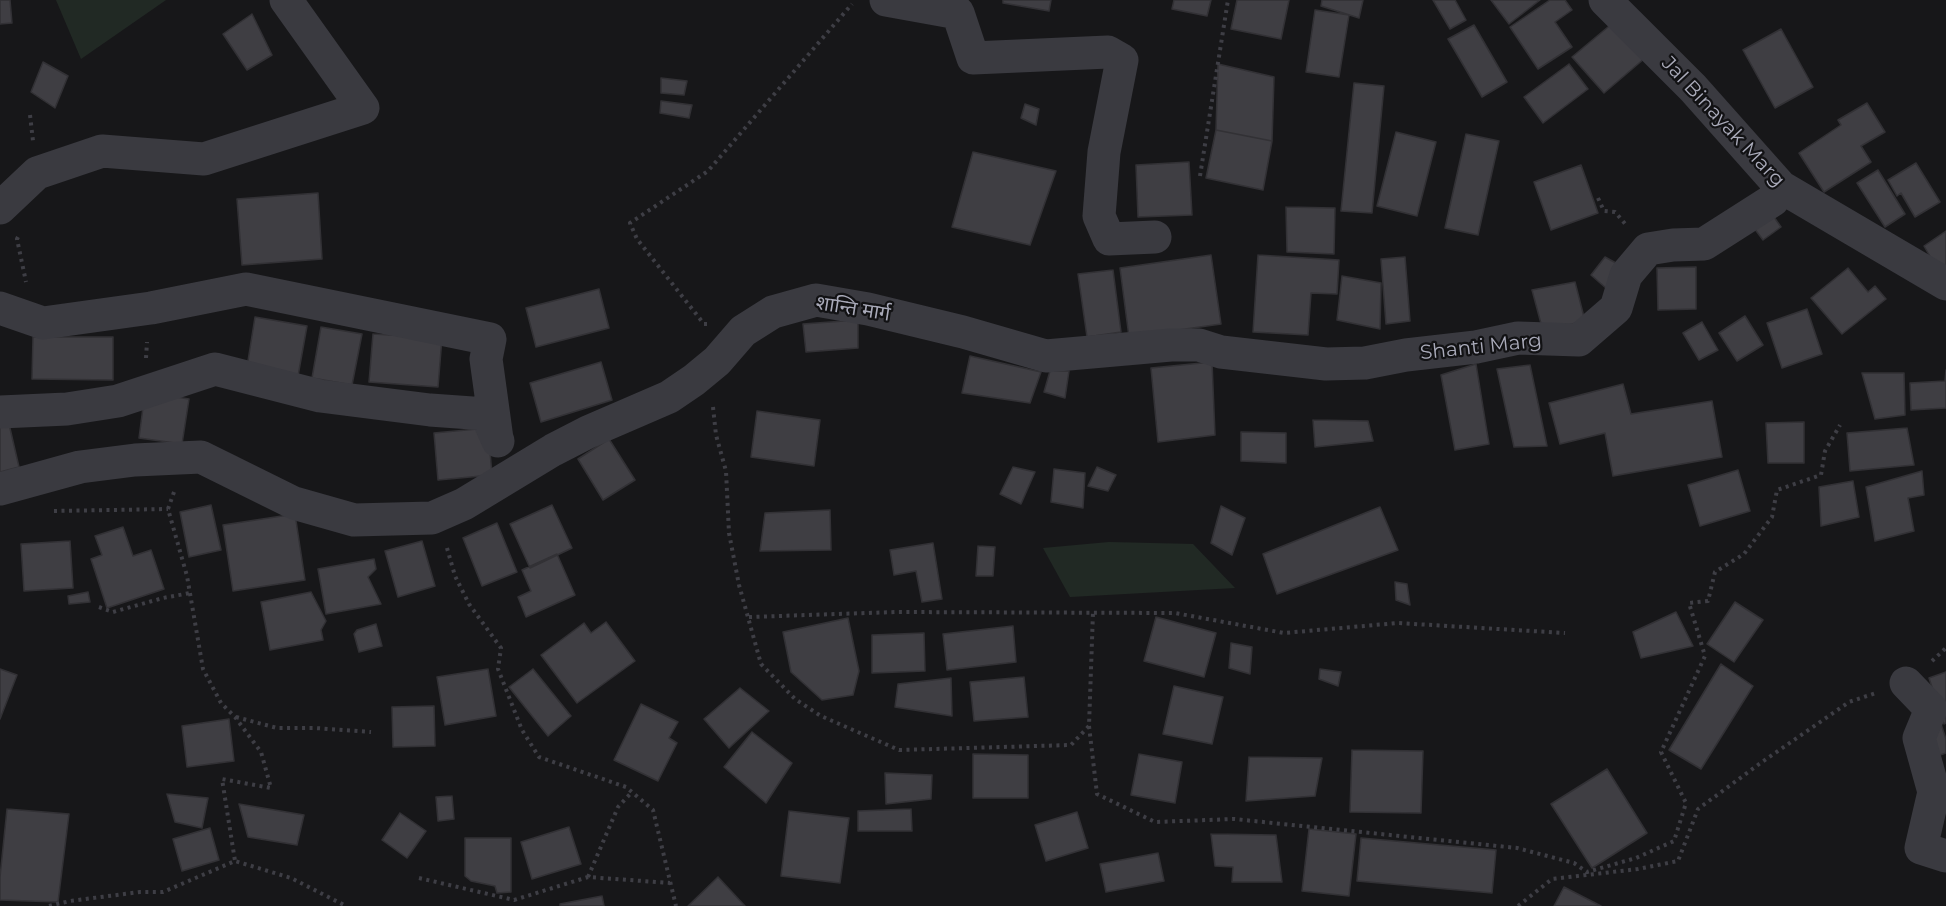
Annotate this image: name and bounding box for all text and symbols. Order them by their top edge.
street label: Jal Binayak Marg [1656,52,1790,192]
street label: शान्ति मार्ग [814,291,892,327]
street label: Shanti Marg [1419,329,1543,365]

